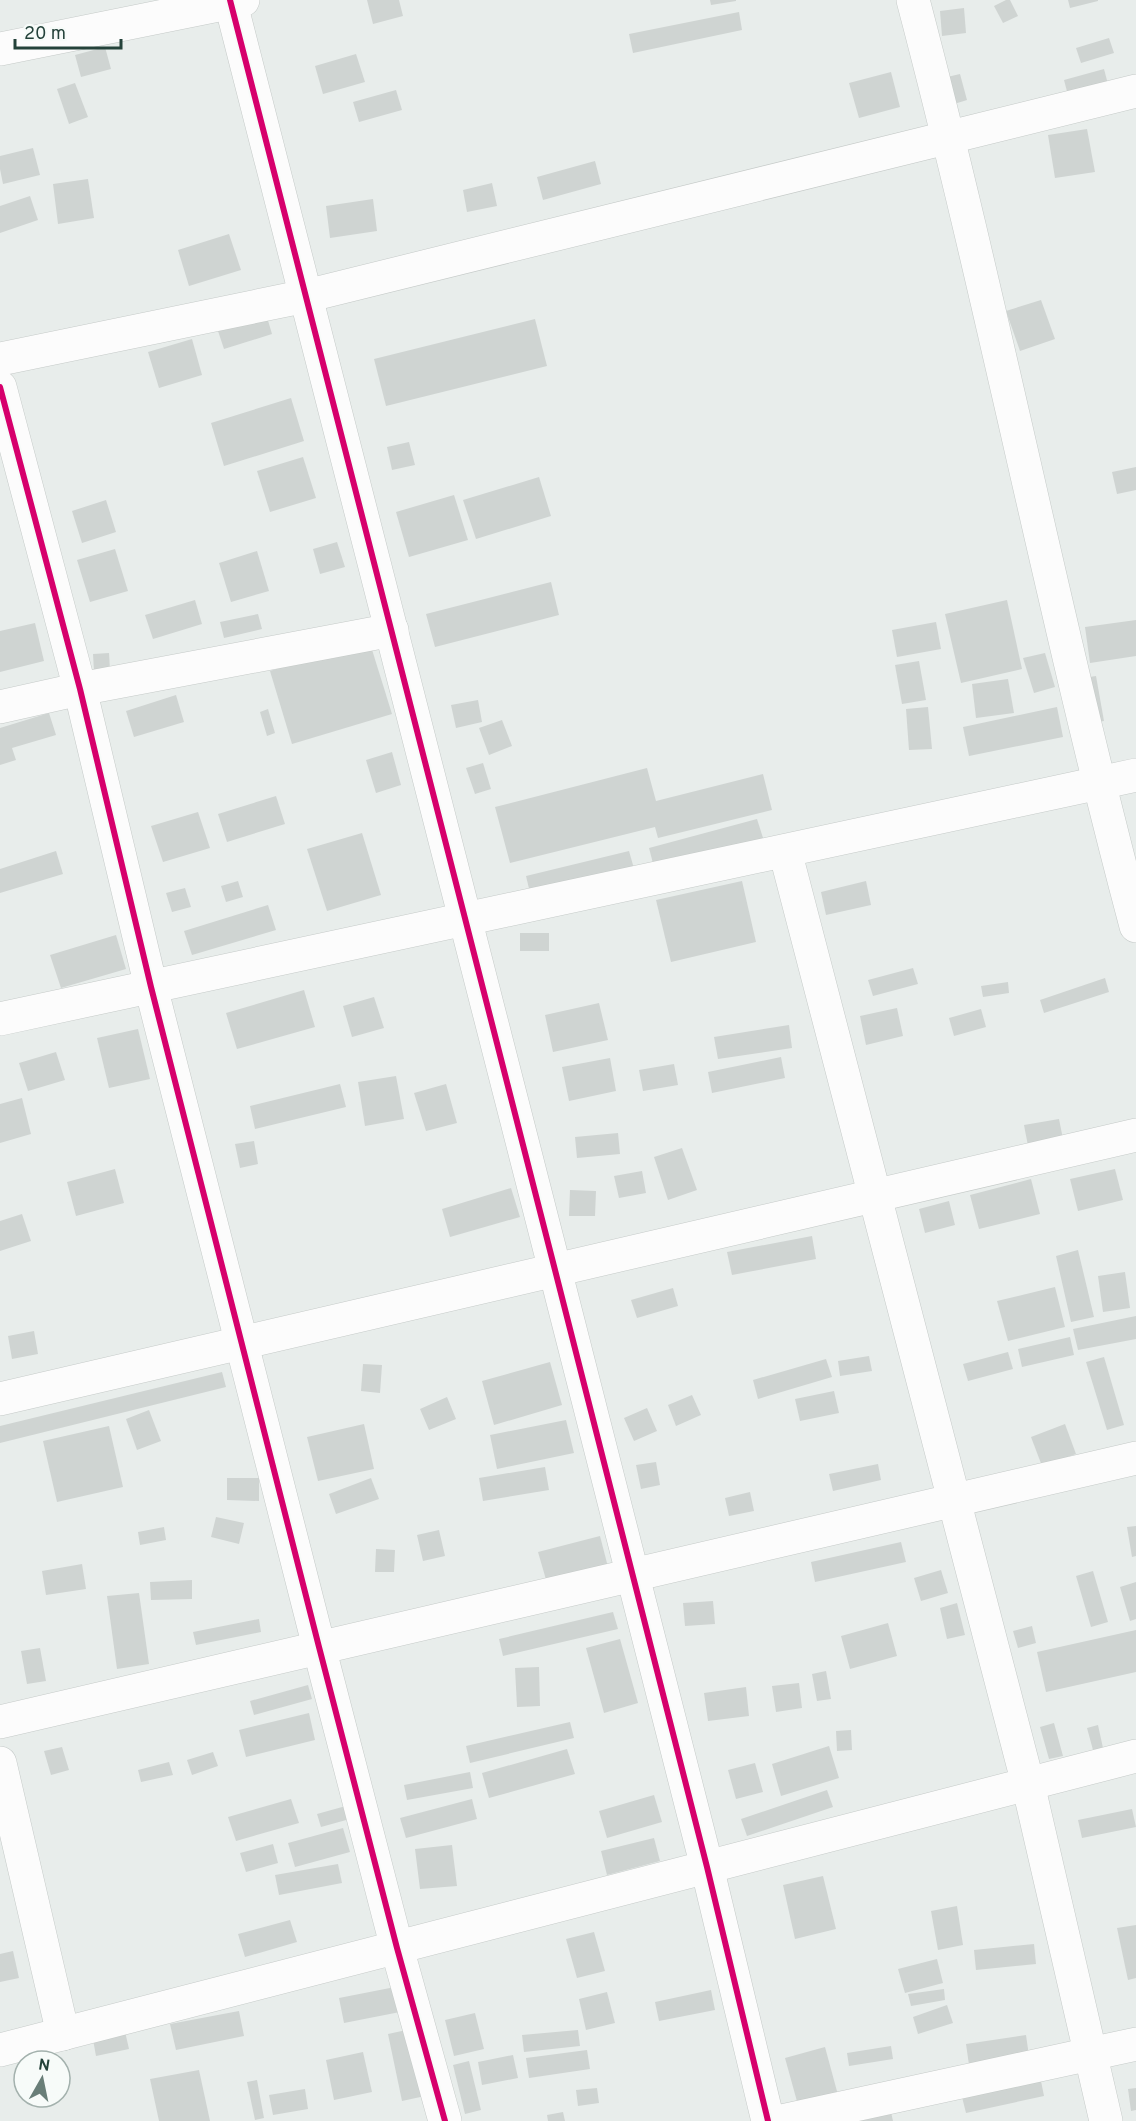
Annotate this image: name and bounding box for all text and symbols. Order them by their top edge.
scale bar [15,12,122,50]
text: 20 m [24,23,66,46]
north arrow [12,2049,72,2109]
text: N [37,2055,51,2077]

